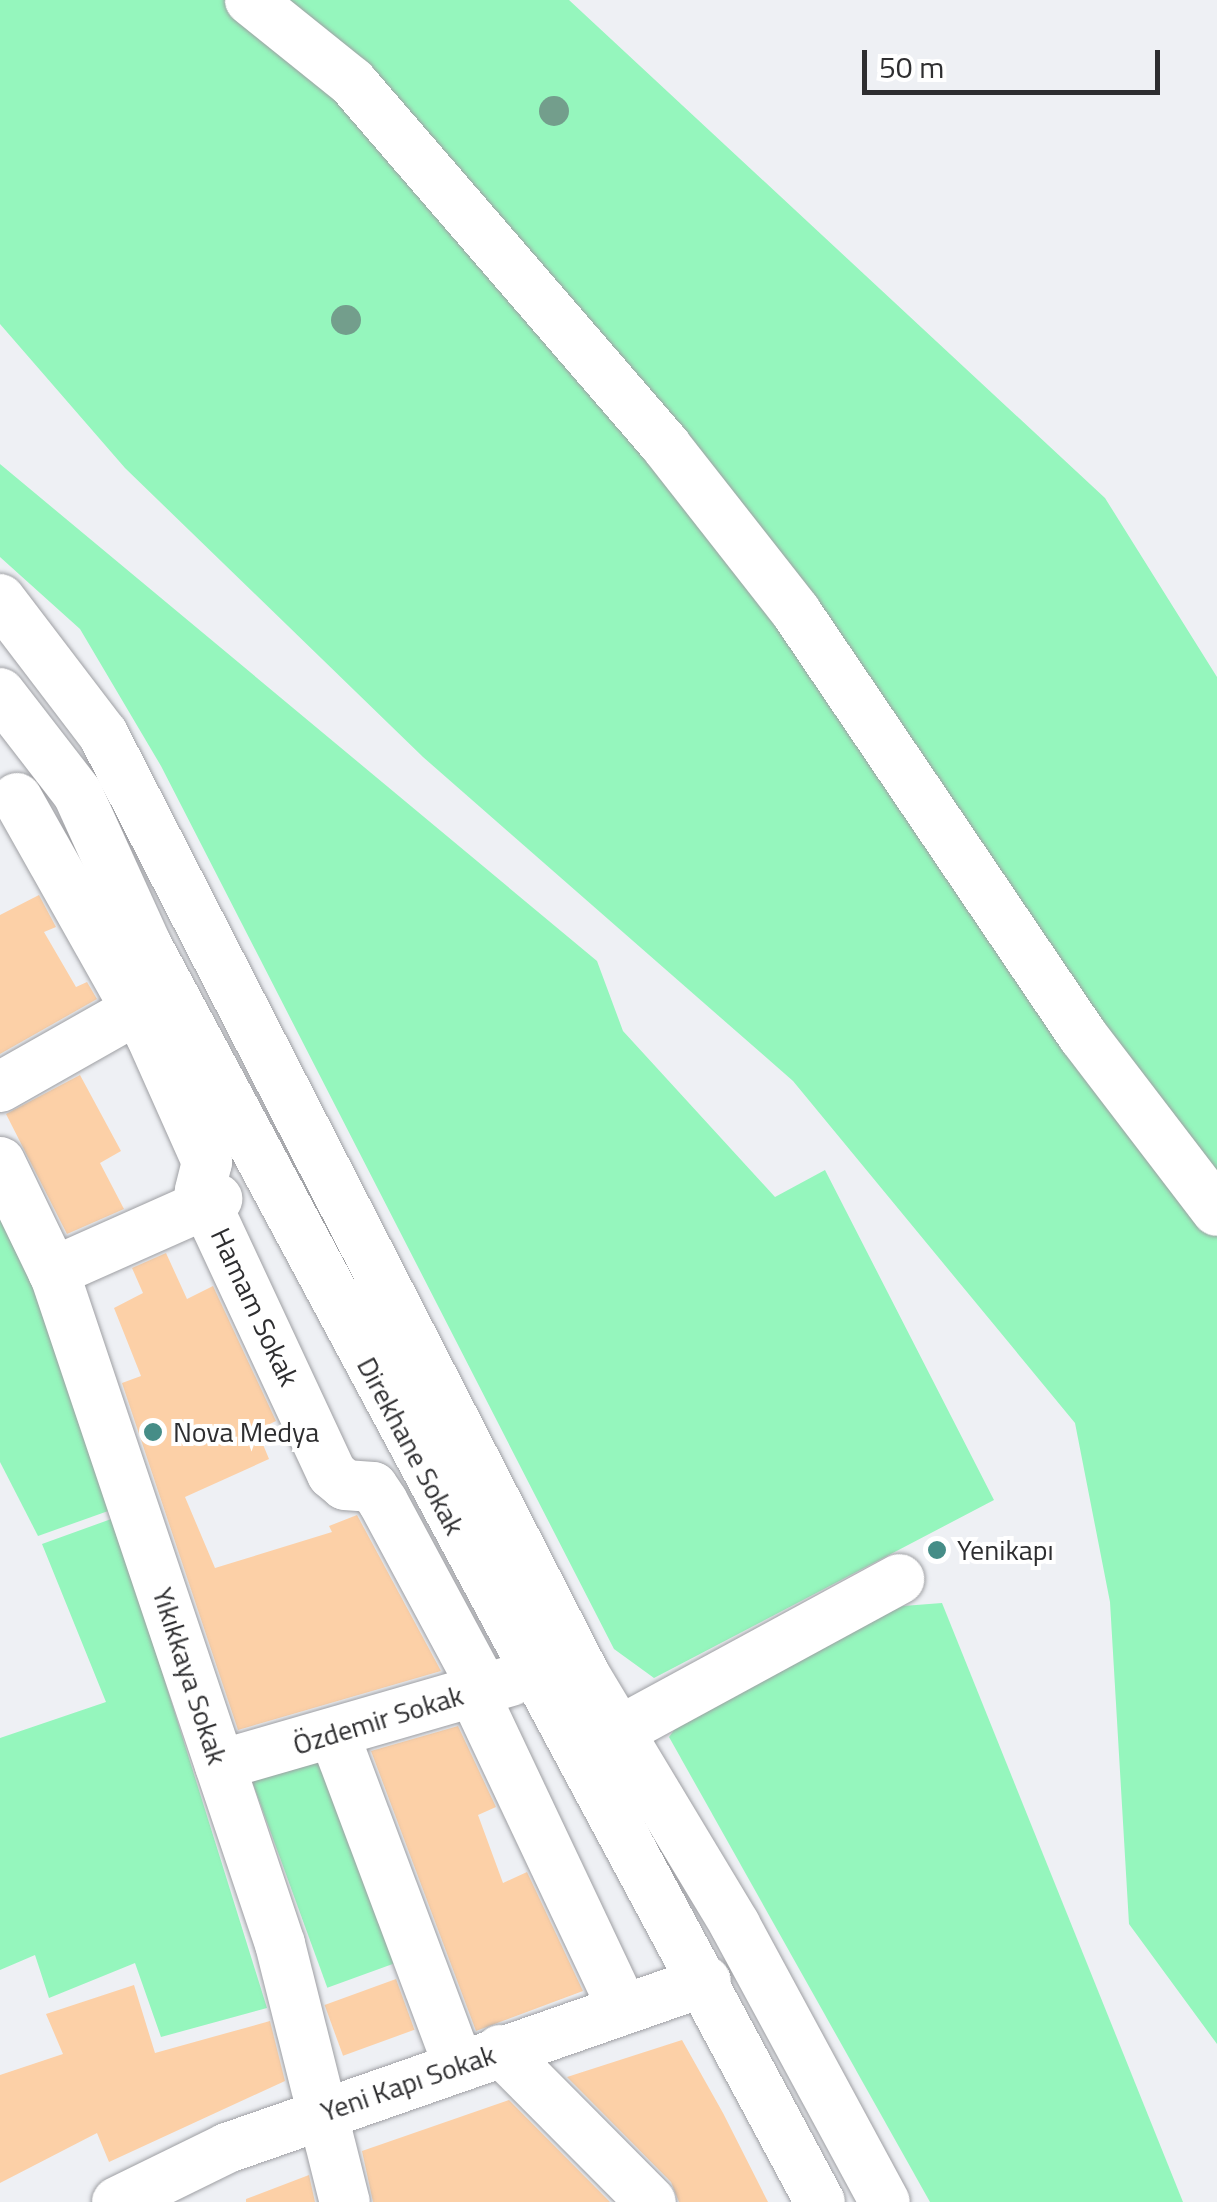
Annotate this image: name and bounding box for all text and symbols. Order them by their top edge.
scale bar [867,30,1164,92]
text: 50 m [879,44,944,90]
street label: Hamam Sokak [204,1223,306,1391]
street label: Direkhane Sokak [350,1351,472,1541]
place label: Nova Medya [173,1415,319,1449]
marker: Nova Medya [142,1421,164,1443]
place label: Yenikapı [957,1533,1054,1567]
marker: Yenikapı [926,1539,948,1561]
street label: Yıkıkkaya Sokak [146,1583,234,1769]
street label: Özdemir Sokak [289,1678,467,1762]
street label: Yeni Kapı Sokak [316,2037,500,2129]

